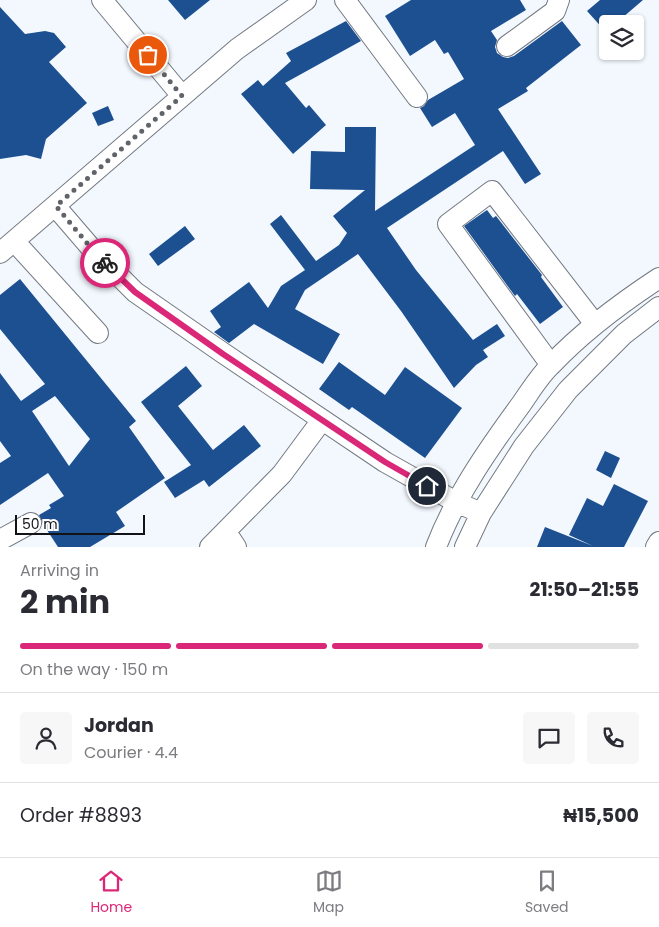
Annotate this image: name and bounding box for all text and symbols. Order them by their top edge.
map controls [599,15,644,60]
button: layers [599,15,644,60]
pin [127,34,169,76]
icon: bag [134,41,162,69]
courier [80,238,130,288]
icon: bike [91,249,119,277]
pin [406,465,448,507]
icon: home [413,472,441,500]
scale bar [15,512,145,535]
text: 50 m [22,514,58,534]
text: Arriving in [20,559,99,582]
text: 21:50–21:55 [530,576,639,603]
text: 2 min [20,579,110,624]
text: On the way · 150 m [20,658,168,681]
button: person [20,712,72,764]
text: Jordan [84,712,154,739]
button: chat [523,712,575,764]
button: phone [587,712,639,764]
text: Courier · 4.4 [84,741,178,764]
text: Order #8893 [20,802,142,829]
text: ₦15,500 [563,802,639,829]
tab: Home [90,867,132,918]
tab: Map [313,867,344,918]
tab: Saved [525,867,569,918]

